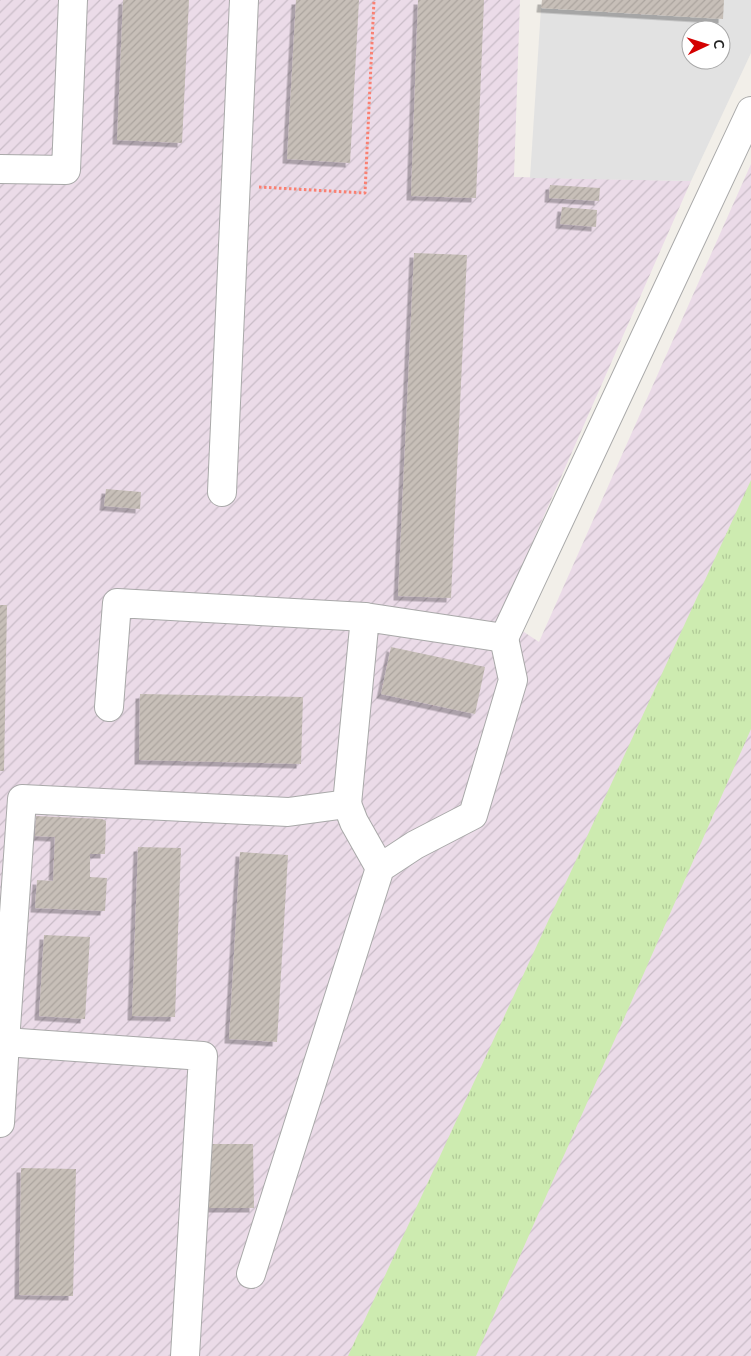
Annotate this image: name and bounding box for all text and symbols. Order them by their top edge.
north arrow [681,20,731,70]
text: С [710,39,728,50]

